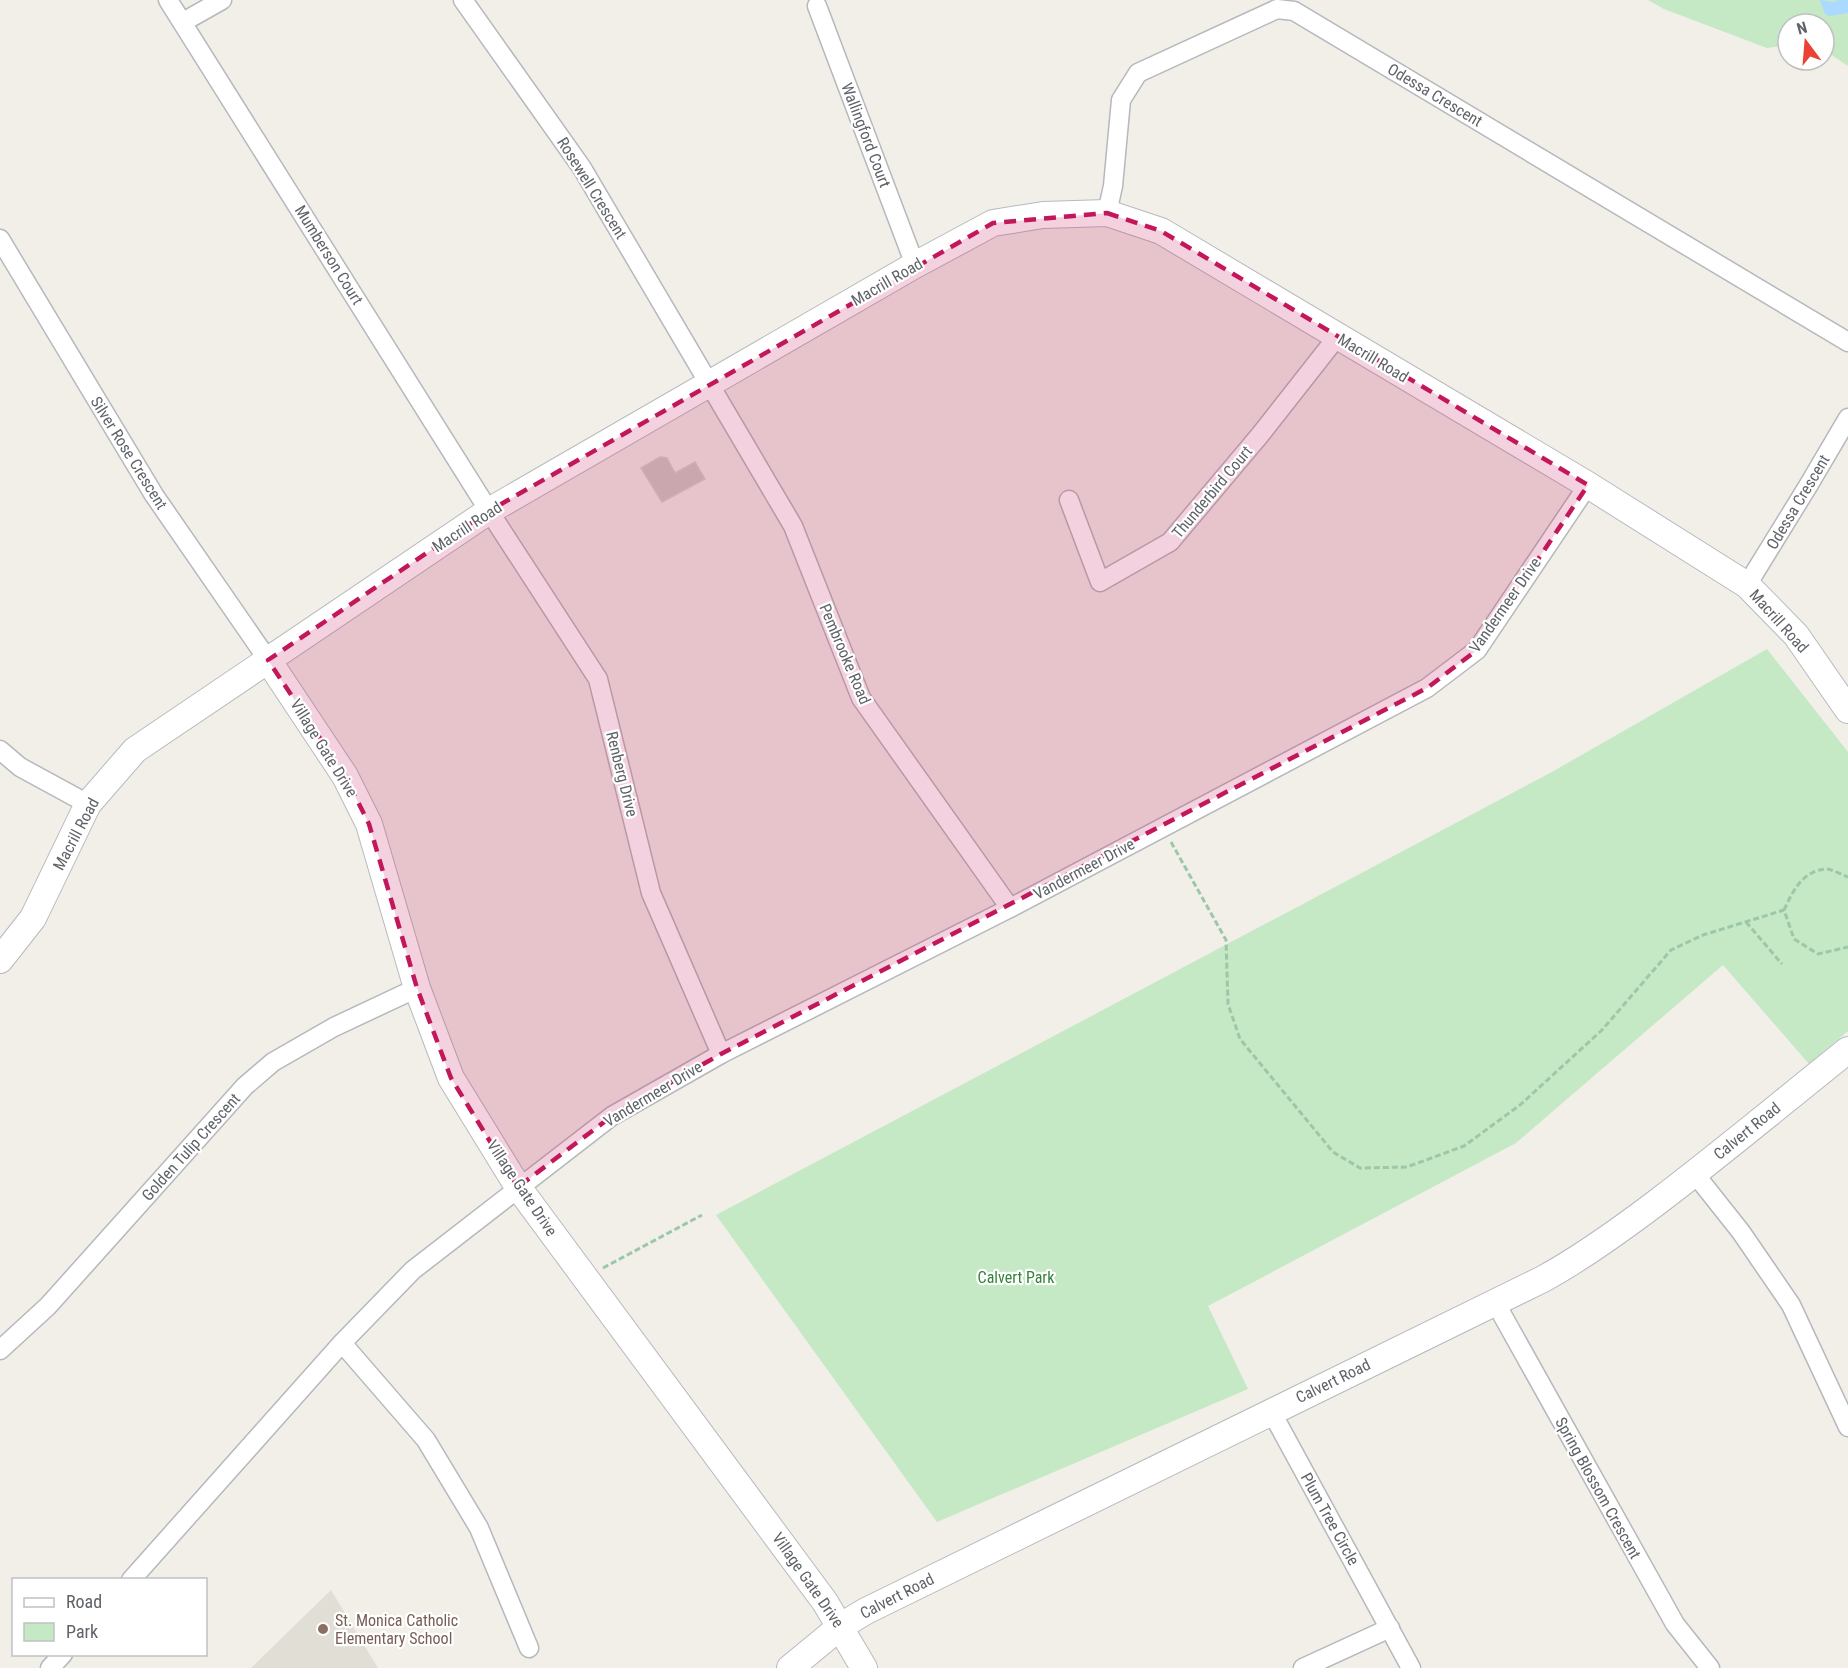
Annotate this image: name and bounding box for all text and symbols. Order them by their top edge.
north arrow [1776,12,1836,72]
text: N [1795,18,1809,39]
street label: Odessa Crescent [1384,59,1486,131]
street label: Wallingford Court [837,80,895,190]
street label: Rosewell Crescent [553,134,631,243]
street label: Mumberson Court [291,202,367,308]
street label: Macrill Road [848,254,926,310]
street label: Macrill Road [1334,330,1412,386]
street label: Silver Rose Crescent [87,393,171,513]
street label: Thunderbird Court [1168,442,1256,542]
street label: Odessa Crescent [1762,451,1834,553]
street label: Macrill Road [429,498,505,556]
street label: Vandermeer Drive [1465,554,1545,656]
street label: Macrill Road [1746,585,1812,657]
street label: Pembrooke Road [815,601,875,707]
street label: Village Gate Drive [286,696,362,800]
street label: Renberg Drive [602,729,642,819]
street label: Macrill Road [49,795,103,873]
street label: Vandermeer Drive [1030,834,1138,904]
street label: Vandermeer Drive [600,1057,706,1131]
street label: Golden Tulip Crescent [138,1089,244,1205]
street label: Calvert Road [1710,1098,1784,1164]
street label: Village Gate Drive [483,1136,561,1240]
park label: Calvert Park [978,1268,1055,1287]
street label: Calvert Road [1293,1355,1373,1407]
street label: Spring Blossom Crescent [1551,1414,1645,1562]
street label: Plum Tree Circle [1297,1469,1363,1569]
street label: Village Gate Drive [768,1529,848,1631]
street label: Calvert Road [857,1569,937,1623]
legend [12,1578,207,1656]
text: Road [66,1591,102,1612]
place label: St. Monica Catholic Elementary School [335,1611,458,1648]
text: Park [66,1621,98,1642]
marker: St. Monica Catholic Elementary School [316,1622,330,1636]

